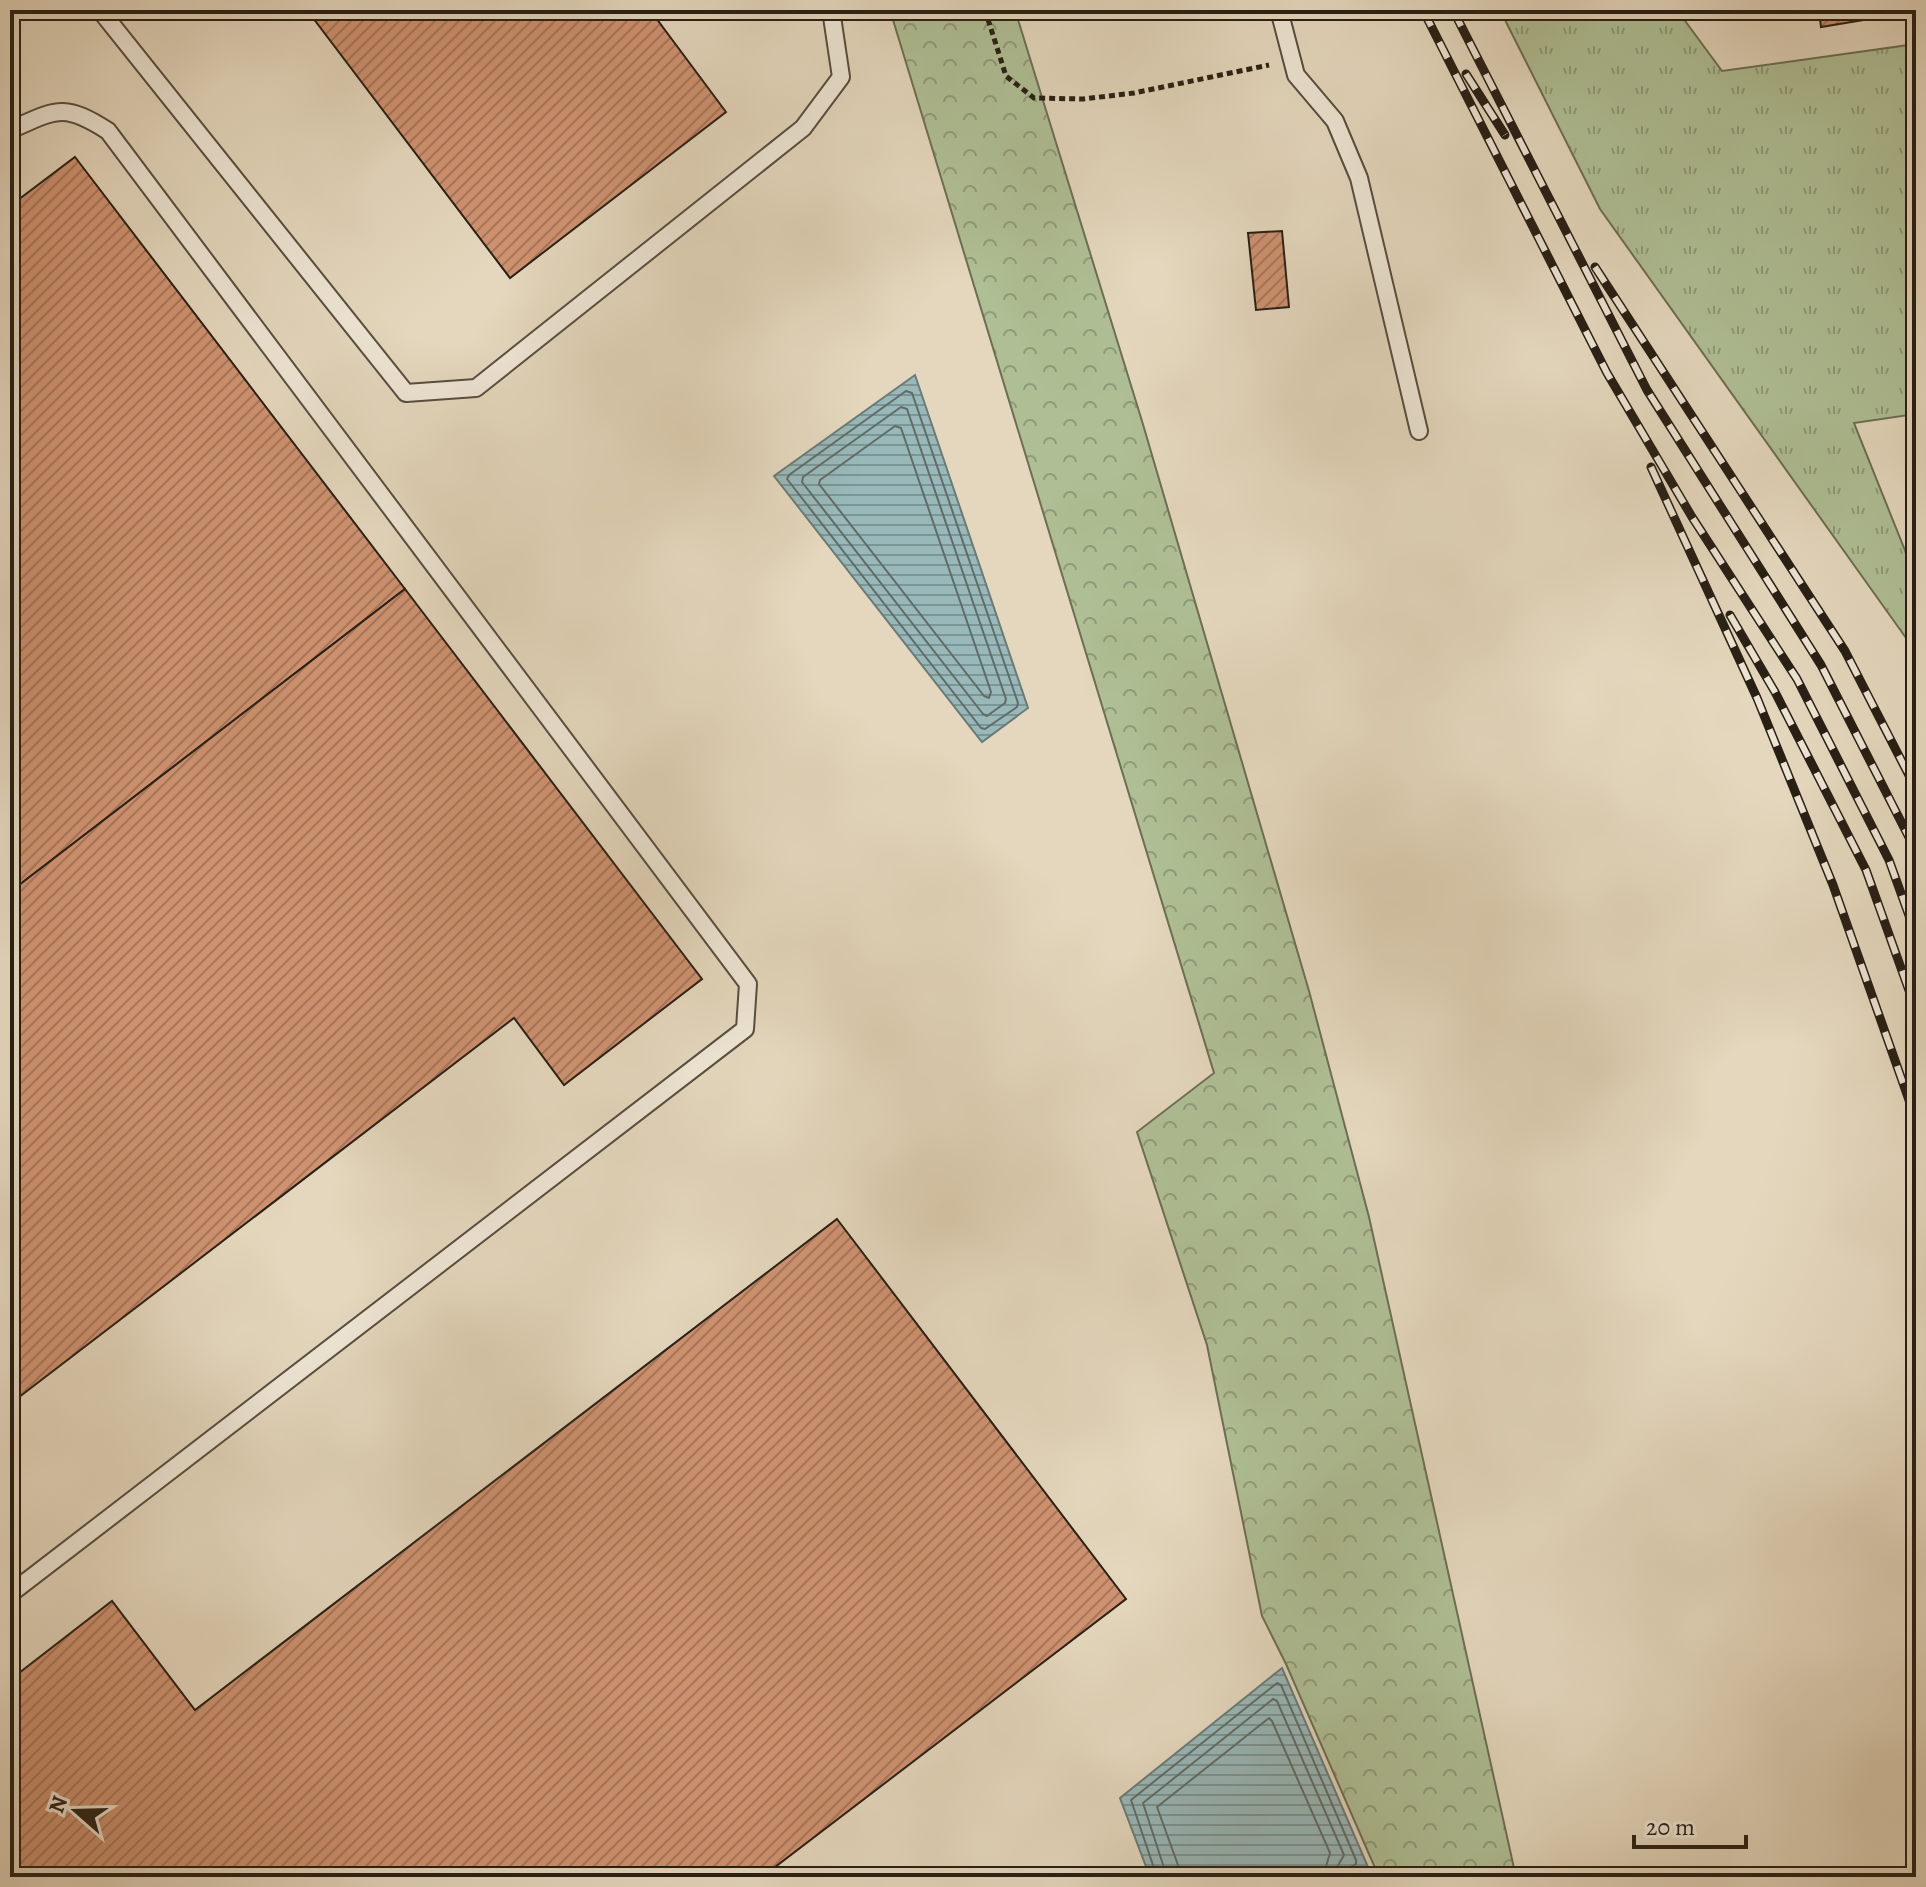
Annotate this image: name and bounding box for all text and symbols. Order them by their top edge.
north arrow [36,1771,116,1851]
text: N [41,1792,75,1817]
scale bar [1634,1799,1746,1849]
text: 20 m [1646,1811,1695,1843]

